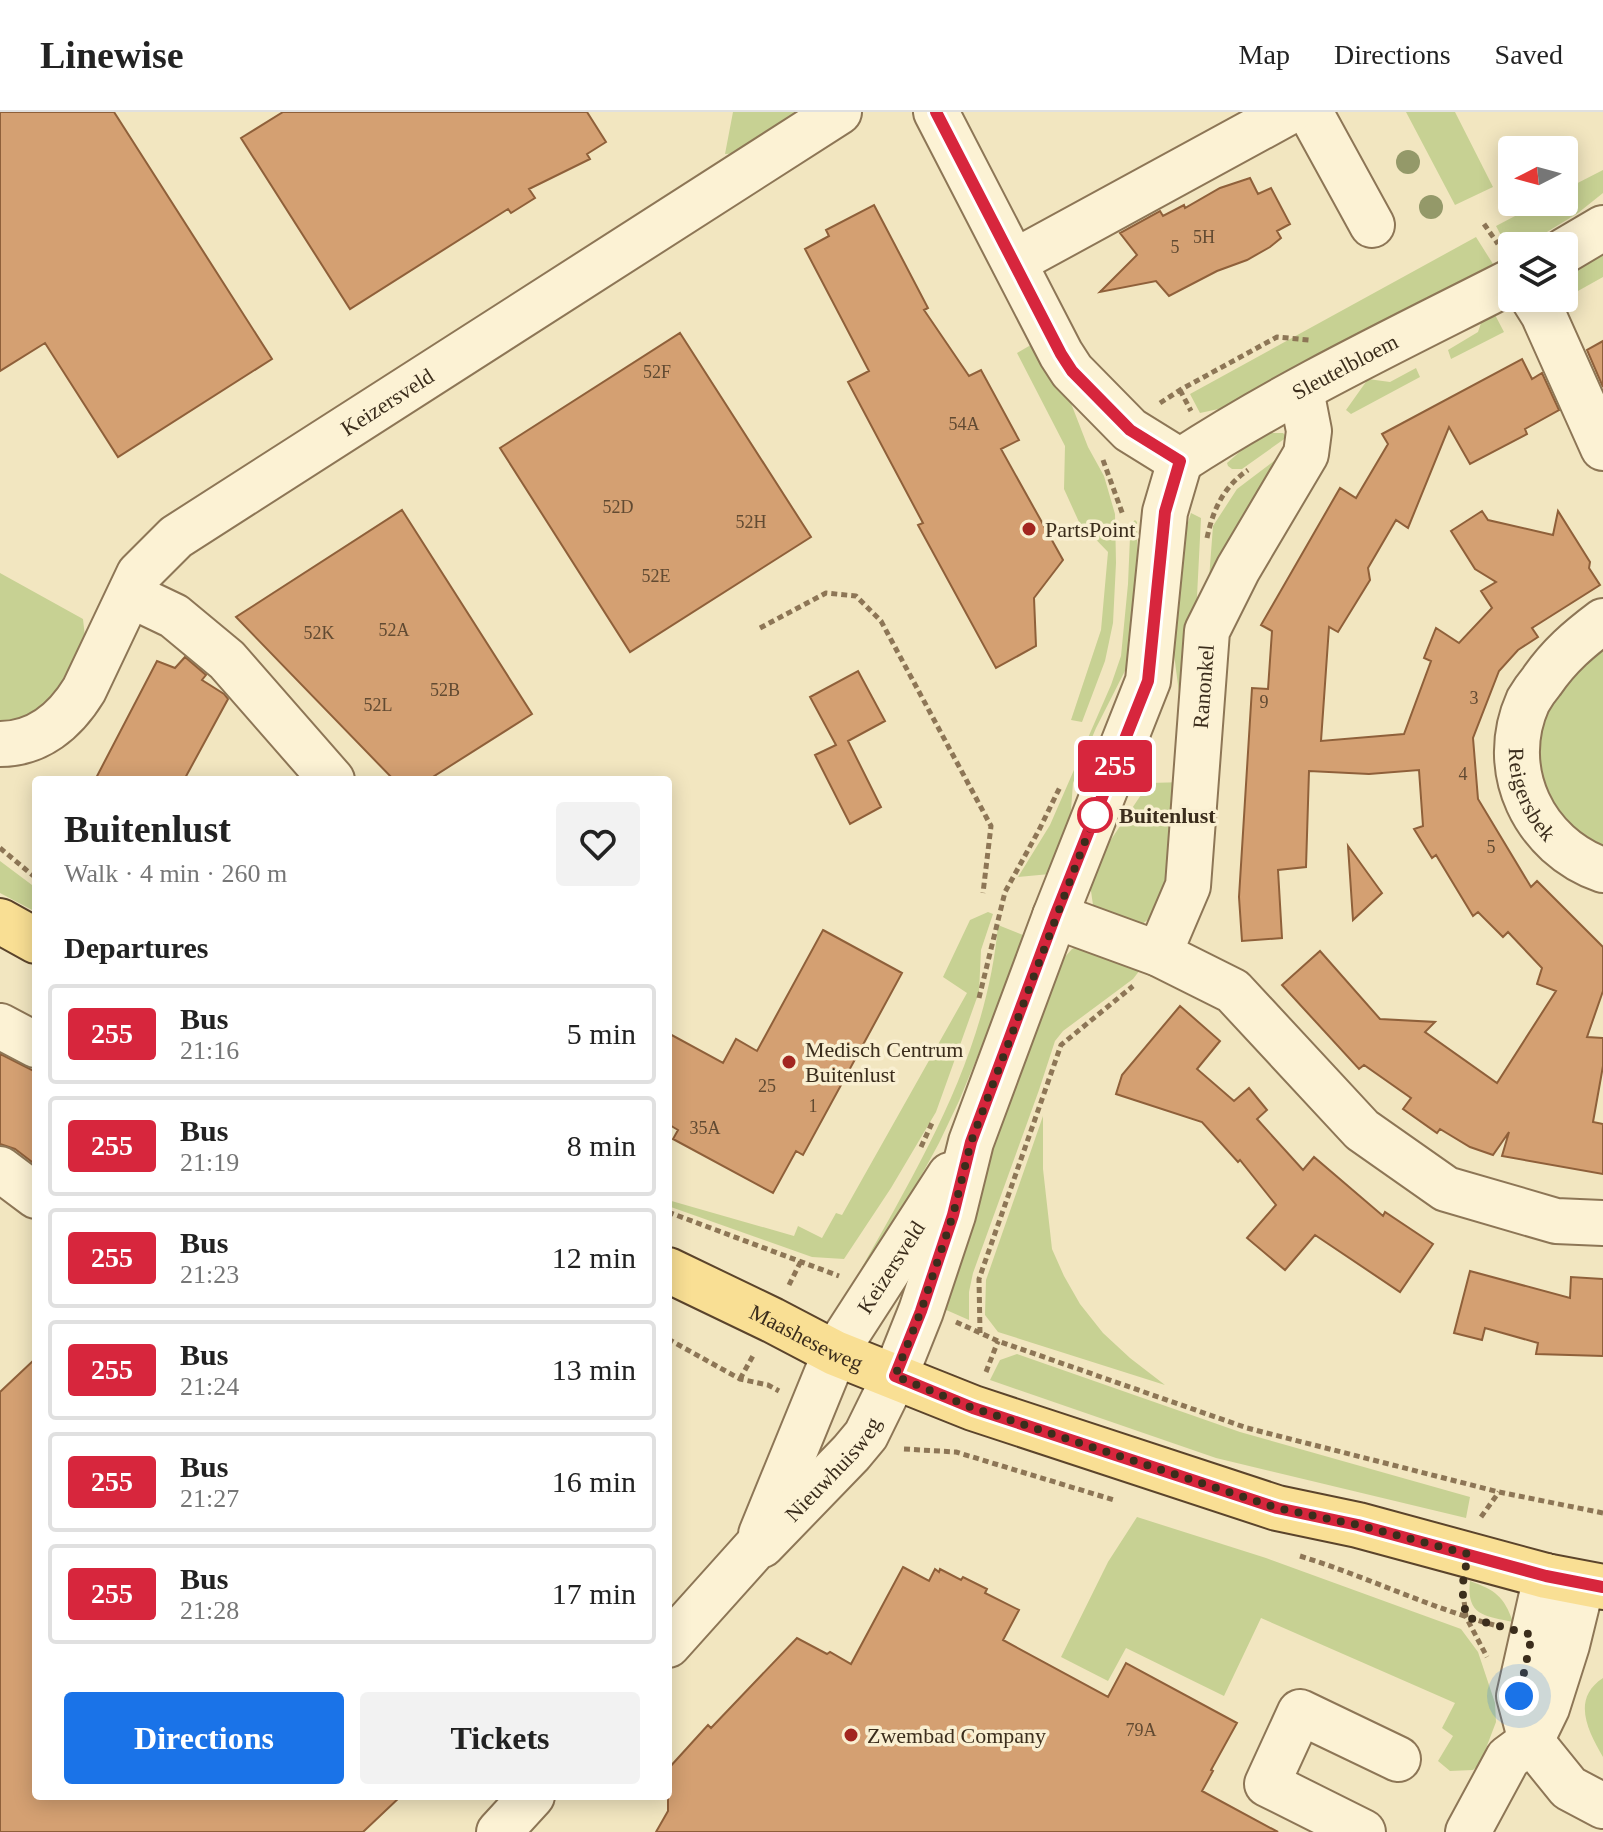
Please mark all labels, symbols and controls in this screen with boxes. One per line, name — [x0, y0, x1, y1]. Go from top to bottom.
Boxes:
text: Linewise — [40, 34, 184, 76]
text: Map — [1239, 39, 1290, 70]
text: Directions — [1334, 39, 1451, 70]
text: Saved — [1495, 39, 1563, 70]
north arrow — [1498, 136, 1578, 216]
map controls — [1498, 136, 1578, 312]
house number: 5H — [1193, 227, 1215, 247]
button: layers — [1498, 232, 1578, 312]
house number: 5 — [1171, 237, 1180, 257]
street label: Sleutelbloem — [1287, 328, 1402, 405]
house number: 52F — [643, 362, 671, 382]
street label: Keizersveld — [336, 363, 438, 441]
house number: 54A — [949, 414, 980, 434]
house number: 52D — [603, 497, 634, 517]
house number: 52H — [736, 512, 767, 532]
place label: PartsPoint — [1045, 517, 1135, 542]
marker: PartsPoint — [1020, 520, 1038, 538]
house number: 52E — [642, 566, 671, 586]
house number: 52A — [379, 620, 410, 640]
house number: 52K — [304, 623, 335, 643]
street label: Ranonkel — [1187, 643, 1218, 729]
house number: 52B — [430, 680, 460, 700]
house number: 3 — [1470, 688, 1479, 708]
house number: 9 — [1260, 692, 1269, 712]
house number: 52L — [364, 695, 393, 715]
line badge: 255 — [1069, 740, 1161, 792]
street label: Reigersbek — [1504, 747, 1561, 846]
text: 255 — [1094, 750, 1136, 781]
house number: 4 — [1459, 764, 1468, 784]
marker: Buitenlust — [1078, 798, 1112, 832]
button: heart — [556, 802, 640, 886]
place label: Buitenlust — [1119, 803, 1216, 828]
text: Buitenlust — [64, 808, 231, 850]
house number: 5 — [1487, 837, 1496, 857]
text: Walk · 4 min · 260 m — [64, 859, 287, 888]
text: Departures — [64, 931, 208, 964]
text: Bus — [180, 1002, 228, 1035]
text: 5 min — [567, 1017, 636, 1050]
text: 255 — [91, 1018, 133, 1049]
text: 21:16 — [180, 1036, 239, 1065]
place label: Medisch Centrum Buitenlust — [805, 1037, 963, 1087]
marker: Medisch Centrum Buitenlust — [780, 1053, 798, 1071]
house number: 25 — [758, 1076, 776, 1096]
house number: 1 — [809, 1096, 818, 1116]
text: Bus — [180, 1114, 228, 1147]
house number: 35A — [690, 1118, 721, 1138]
text: 8 min — [567, 1129, 636, 1162]
text: 255 — [91, 1130, 133, 1161]
text: 21:19 — [180, 1148, 239, 1177]
street label: Keizersveld — [852, 1216, 930, 1318]
text: Bus — [180, 1226, 228, 1259]
text: 12 min — [552, 1241, 636, 1274]
text: 255 — [91, 1242, 133, 1273]
text: 21:23 — [180, 1260, 239, 1289]
street label: Maasheseweg — [746, 1299, 867, 1375]
text: Bus — [180, 1338, 228, 1371]
text: 13 min — [552, 1353, 636, 1386]
text: 255 — [91, 1354, 133, 1385]
text: 21:24 — [180, 1372, 239, 1401]
street label: Nieuwhuisweg — [779, 1413, 885, 1526]
text: Bus — [180, 1450, 228, 1483]
text: 16 min — [552, 1465, 636, 1498]
text: 255 — [91, 1466, 133, 1497]
text: 21:27 — [180, 1484, 239, 1513]
text: Bus — [180, 1562, 228, 1595]
text: 17 min — [552, 1577, 636, 1610]
text: 255 — [91, 1578, 133, 1609]
text: 21:28 — [180, 1596, 239, 1625]
your location — [1499, 1676, 1539, 1716]
button: Directions — [64, 1692, 344, 1784]
button: Tickets — [360, 1692, 640, 1784]
house number: 79A — [1126, 1720, 1157, 1740]
place label: Zwembad Company — [867, 1723, 1046, 1748]
marker: Zwembad Company — [842, 1726, 860, 1744]

